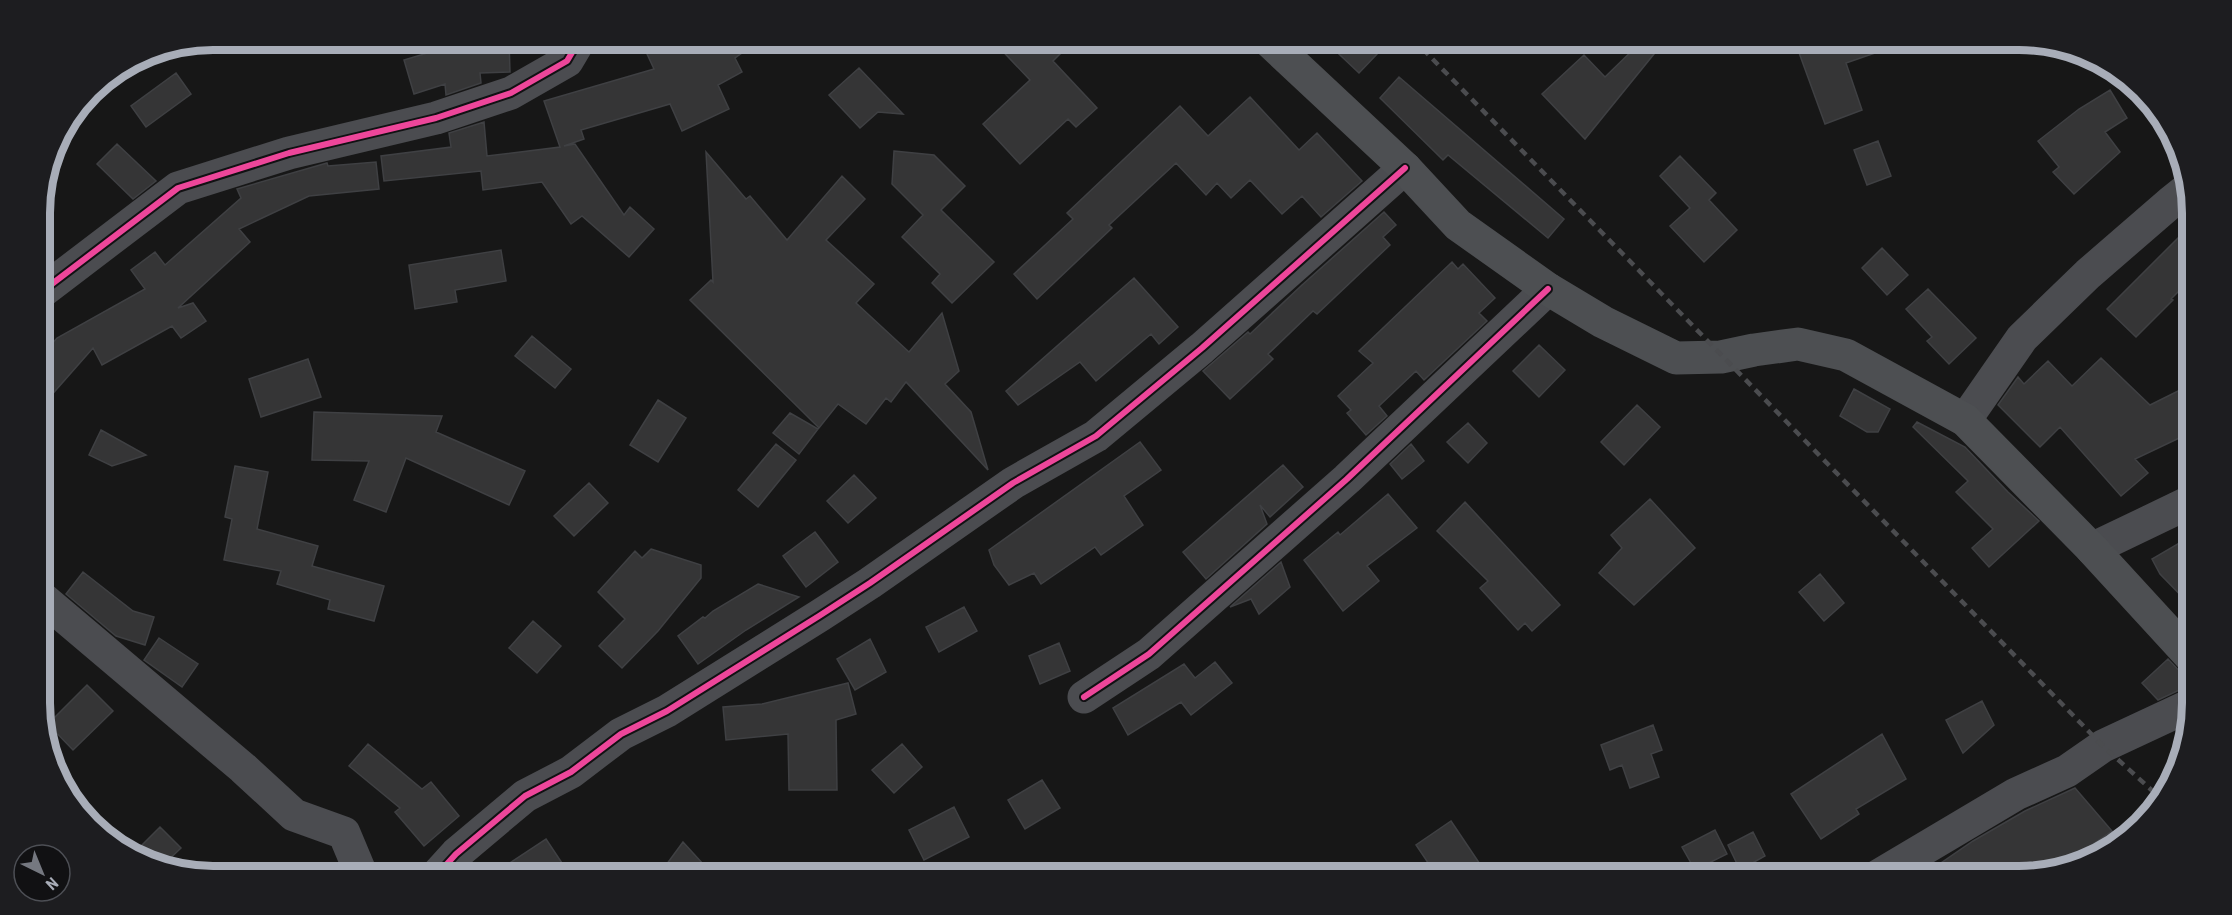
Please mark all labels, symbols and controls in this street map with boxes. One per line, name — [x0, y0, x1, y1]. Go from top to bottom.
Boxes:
north arrow — [12, 843, 72, 903]
text: N — [42, 873, 62, 894]

